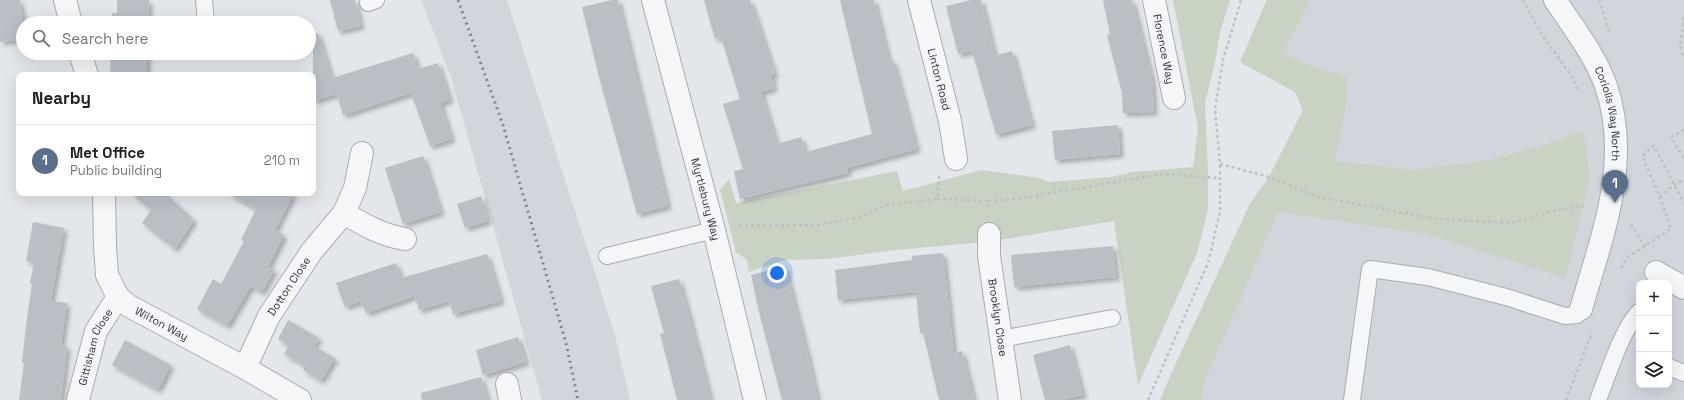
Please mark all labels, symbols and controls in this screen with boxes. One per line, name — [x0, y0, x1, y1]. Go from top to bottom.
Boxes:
street label: Florence Way — [1150, 13, 1178, 85]
search box — [16, 16, 316, 60]
icon: search — [30, 27, 52, 49]
text: Search here — [62, 29, 148, 48]
street label: Linton Road — [925, 47, 954, 112]
street label: Coriolis Way North — [1592, 64, 1623, 161]
text: Nearby — [32, 87, 91, 109]
text: Met Office — [70, 143, 145, 162]
text: 1 — [42, 152, 48, 169]
text: 210 m — [264, 152, 300, 169]
street label: Myrtlebury Way — [688, 156, 723, 242]
text: Public building — [70, 162, 162, 179]
pin: 1 — [1602, 170, 1628, 203]
street label: Dotton Close — [264, 254, 313, 318]
your location — [767, 263, 787, 283]
street label: Brooklyn Close — [985, 277, 1011, 357]
map controls — [1636, 280, 1672, 388]
button: + — [1636, 280, 1672, 316]
street label: Wilton Way — [133, 303, 191, 343]
street label: Gittisham Close — [75, 306, 116, 387]
button: − — [1636, 316, 1672, 352]
button: layers — [1636, 352, 1672, 388]

